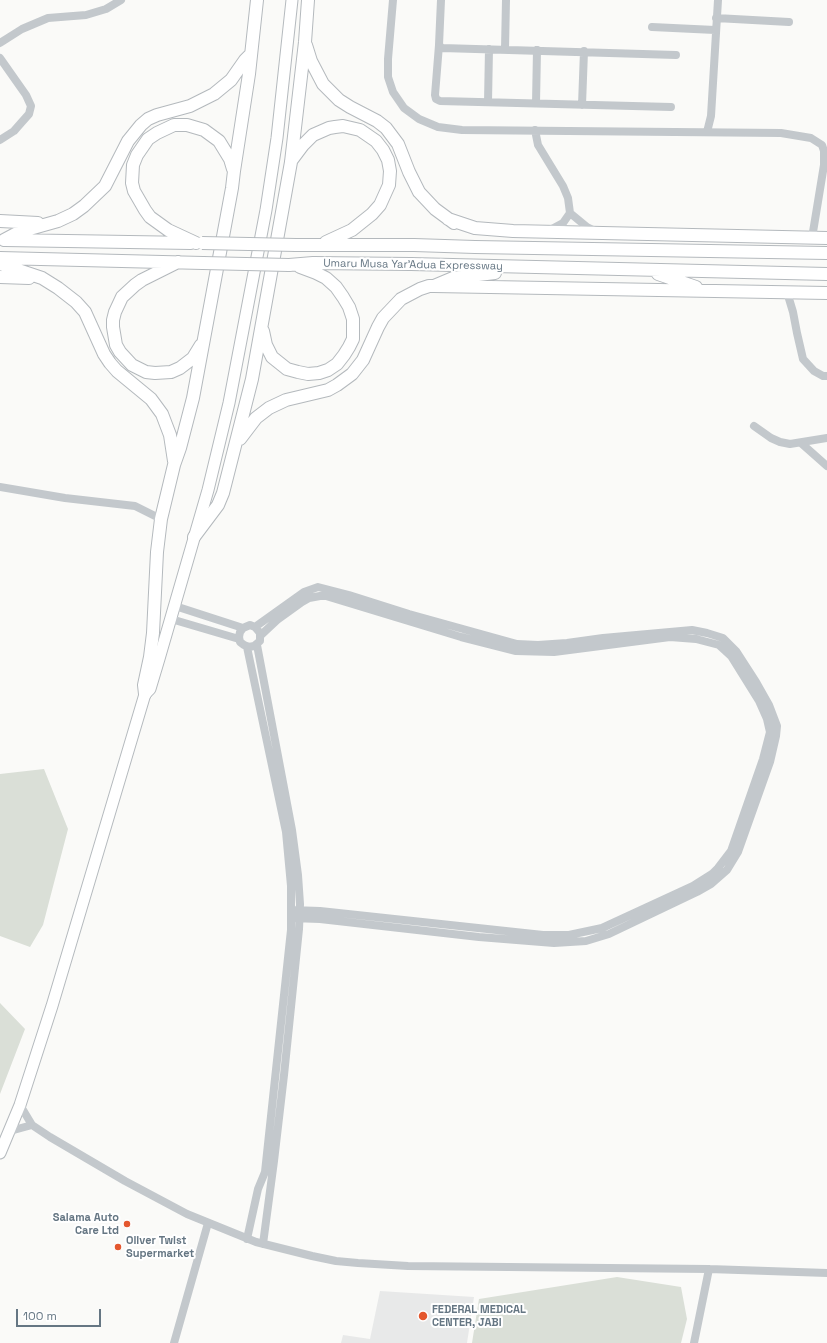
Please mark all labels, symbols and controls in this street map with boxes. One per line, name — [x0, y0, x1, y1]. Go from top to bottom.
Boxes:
street label: Umaru Musa Yar'Adua Expressway — [323, 257, 503, 273]
place label: Salama Auto Care Ltd — [53, 1211, 119, 1237]
marker: Salama Auto Care Ltd — [122, 1219, 132, 1229]
place label: Oliver Twist Supermarket — [126, 1234, 194, 1260]
marker: Oliver Twist Supermarket — [113, 1242, 123, 1252]
scale bar — [18, 1301, 103, 1327]
place label: FEDERAL MEDICAL CENTER, JABI — [432, 1303, 526, 1329]
text: 100 m — [23, 1308, 57, 1324]
marker: FEDERAL MEDICAL CENTER, JABI — [417, 1310, 429, 1322]

